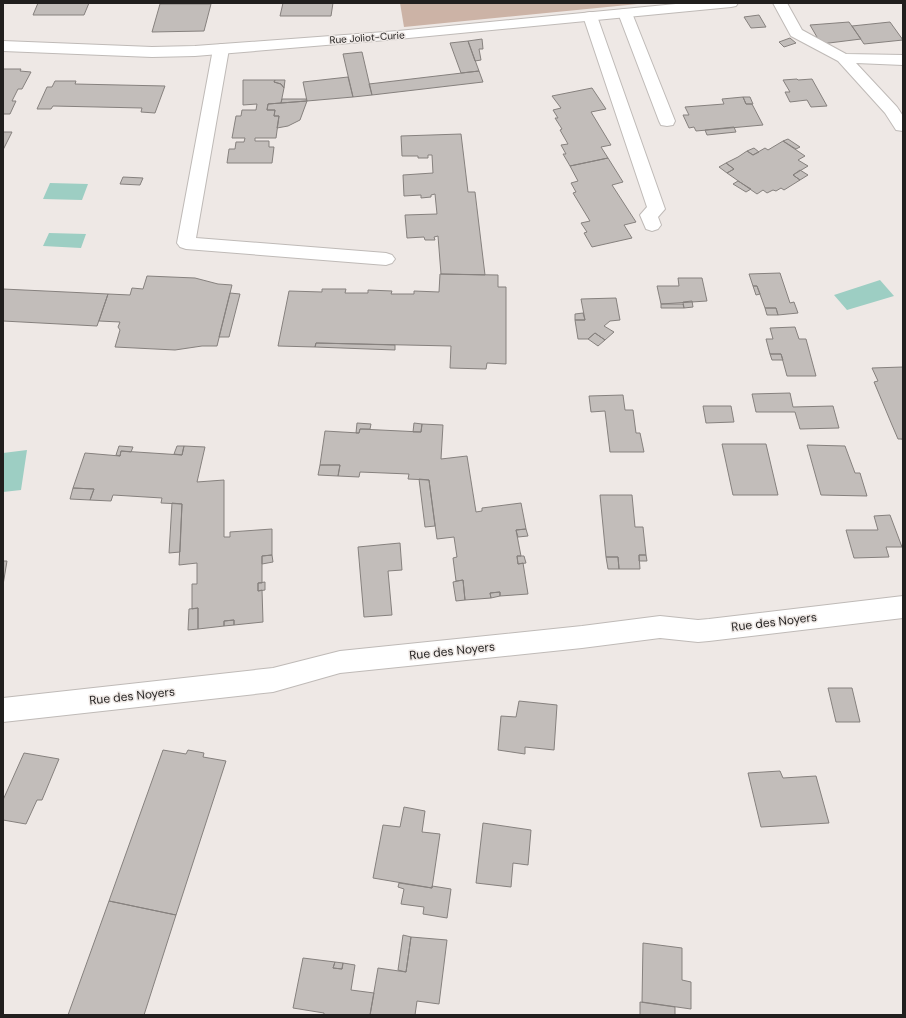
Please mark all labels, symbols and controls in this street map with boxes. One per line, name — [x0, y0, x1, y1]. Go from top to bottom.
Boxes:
street label: Rue Joliot-Curie — [329, 28, 405, 47]
street label: Rue des Noyers — [730, 609, 818, 635]
street label: Rue des Noyers — [408, 639, 496, 663]
street label: Rue des Noyers — [88, 684, 176, 708]

